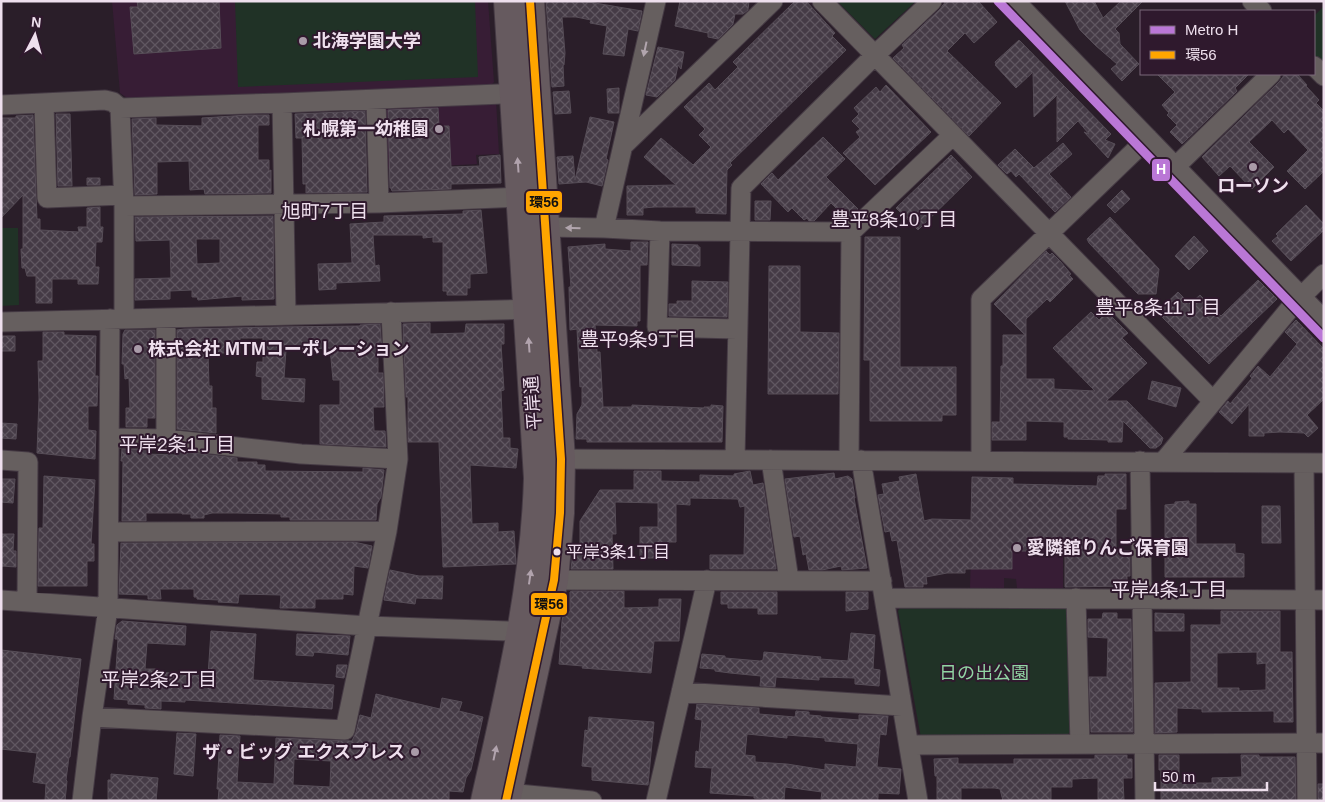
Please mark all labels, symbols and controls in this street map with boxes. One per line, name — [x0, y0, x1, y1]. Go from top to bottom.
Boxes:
north arrow — [10, 10, 60, 60]
legend — [1140, 10, 1315, 75]
text: N — [30, 14, 42, 31]
text: Metro H — [1185, 21, 1238, 38]
place label: 北海学園大学 — [313, 31, 421, 51]
marker: 北海学園大学 — [297, 35, 309, 47]
one-way arrow — [641, 41, 649, 56]
text: 環56 — [1185, 46, 1217, 63]
place label: 札幌第一幼稚園 — [303, 119, 429, 139]
marker: 札幌第一幼稚園 — [433, 123, 445, 135]
one-way arrow — [514, 157, 522, 173]
line badge: H — [1151, 158, 1171, 182]
text: H — [1156, 161, 1166, 177]
marker: ローソン — [1247, 161, 1259, 173]
place label: ローソン — [1217, 176, 1289, 196]
line badge: 環56 — [525, 190, 563, 214]
text: 環56 — [529, 194, 559, 210]
district label: 旭町7丁目 — [282, 201, 368, 222]
district label: 豊平8条10丁目 — [831, 209, 957, 230]
one-way arrow — [565, 223, 581, 231]
district label: 豊平8条11丁目 — [1095, 297, 1221, 318]
district label: 豊平9条9丁目 — [580, 329, 696, 350]
one-way arrow — [525, 337, 533, 353]
place label: 株式会社 MTMコーポレーション — [148, 339, 410, 359]
marker: 株式会社 MTMコーポレーション — [132, 343, 144, 355]
street label: 平岸通 — [521, 375, 545, 431]
district label: 平岸2条1丁目 — [119, 434, 235, 455]
place label: 愛隣舘りんご保育園 — [1027, 538, 1189, 558]
marker: 愛隣舘りんご保育園 — [1011, 542, 1023, 554]
place label: 平岸3条1丁目 — [566, 543, 670, 562]
marker: 平岸3条1丁目 — [552, 547, 562, 557]
one-way arrow — [527, 568, 535, 584]
district label: 平岸4条1丁目 — [1111, 579, 1227, 600]
line badge: 環56 — [530, 592, 568, 616]
text: 環56 — [534, 596, 564, 612]
park label: 日の出公園 — [939, 663, 1029, 683]
district label: 平岸2条2丁目 — [101, 669, 217, 690]
place label: ザ・ビッグ エクスプレス — [203, 742, 405, 762]
marker: ザ・ビッグ エクスプレス — [409, 746, 421, 758]
one-way arrow — [491, 746, 499, 761]
scale bar — [1155, 760, 1268, 792]
text: 50 m — [1162, 768, 1195, 785]

